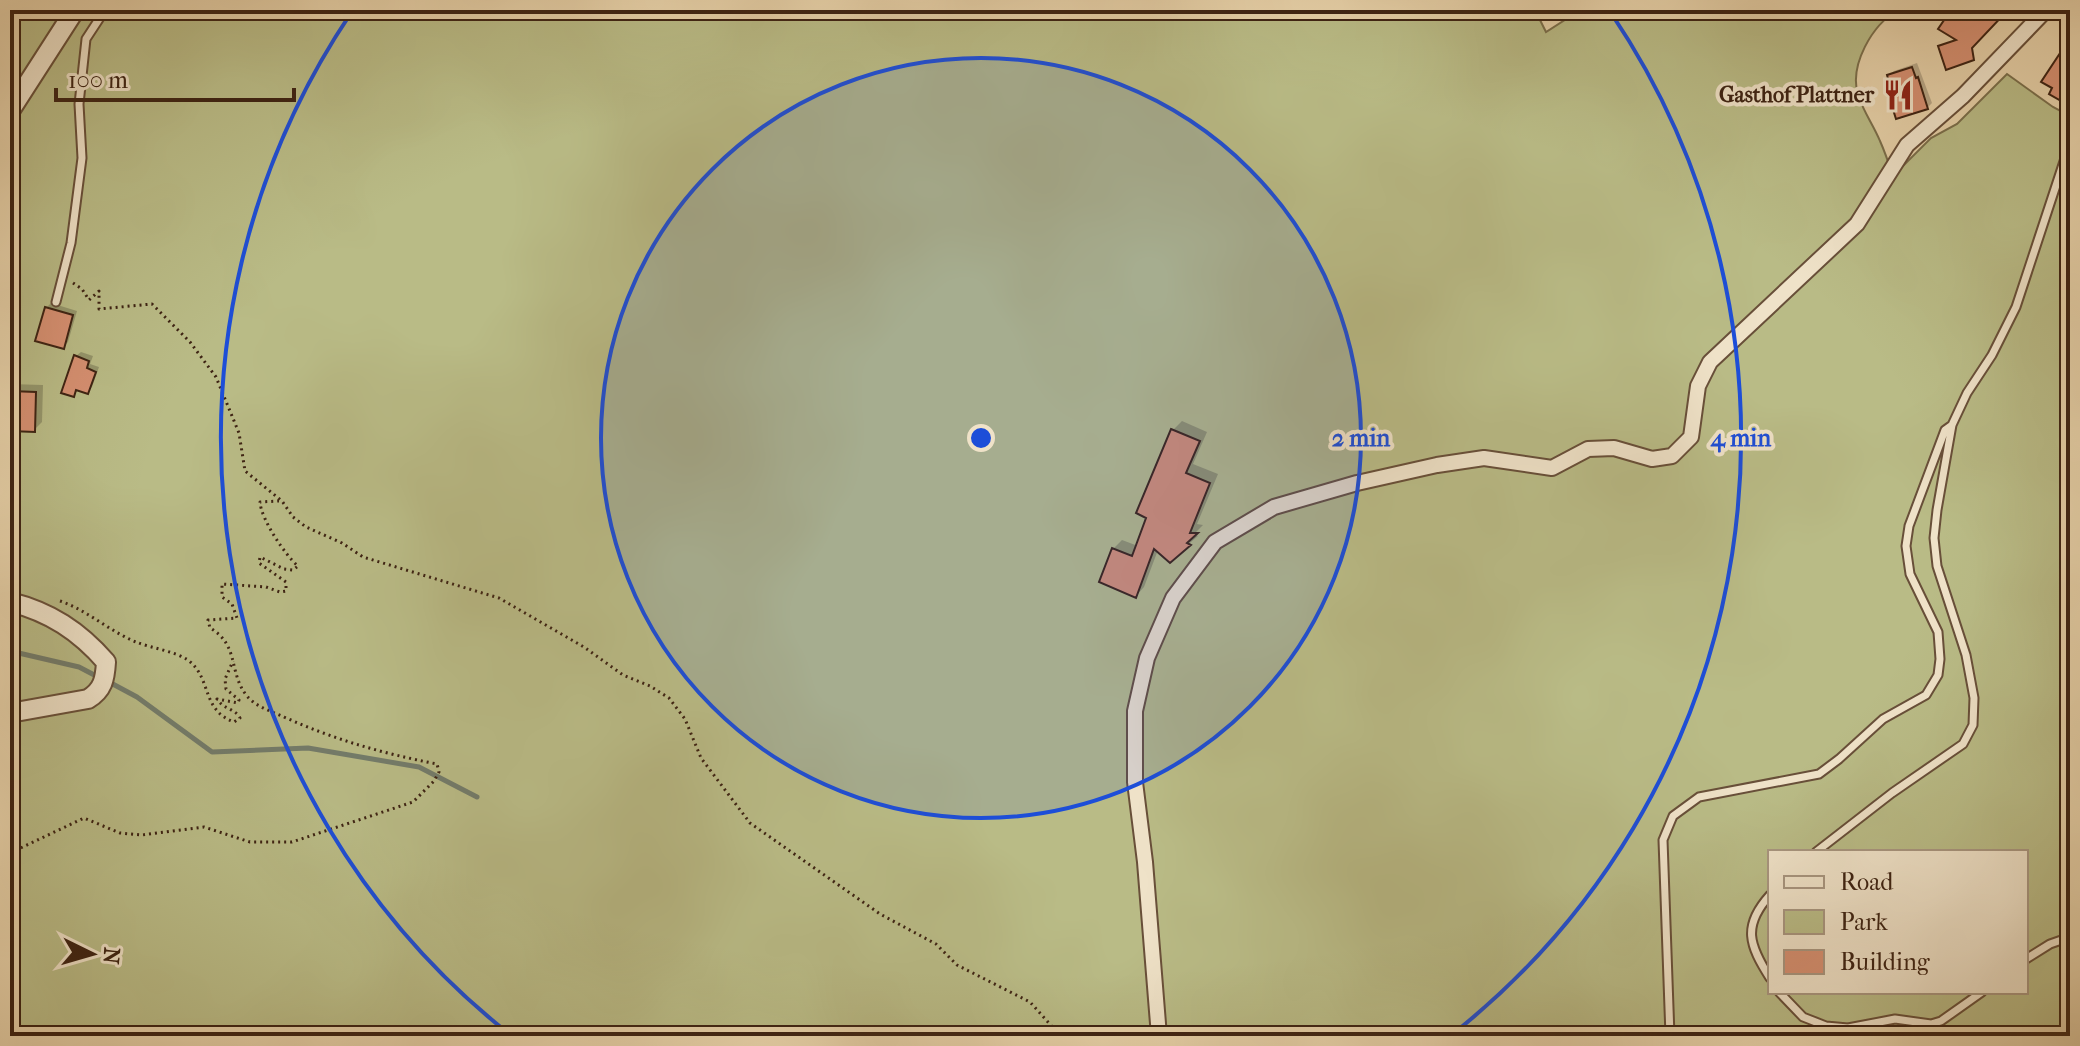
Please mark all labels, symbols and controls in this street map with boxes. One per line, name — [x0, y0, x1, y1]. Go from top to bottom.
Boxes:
scale bar — [56, 52, 294, 102]
text: 100 m — [68, 66, 128, 94]
restaurant icon: Gasthof Plattner — [1881, 78, 1915, 112]
place label: Gasthof Plattner — [1719, 82, 1875, 108]
centre of rings — [967, 424, 995, 452]
text: 2 min — [1332, 424, 1391, 452]
text: 4 min — [1710, 424, 1772, 453]
legend — [1768, 850, 2028, 994]
text: Road — [1840, 868, 1894, 896]
text: Park — [1840, 908, 1888, 936]
north arrow — [52, 914, 132, 994]
text: N — [97, 946, 125, 965]
text: Building — [1840, 948, 1931, 976]

